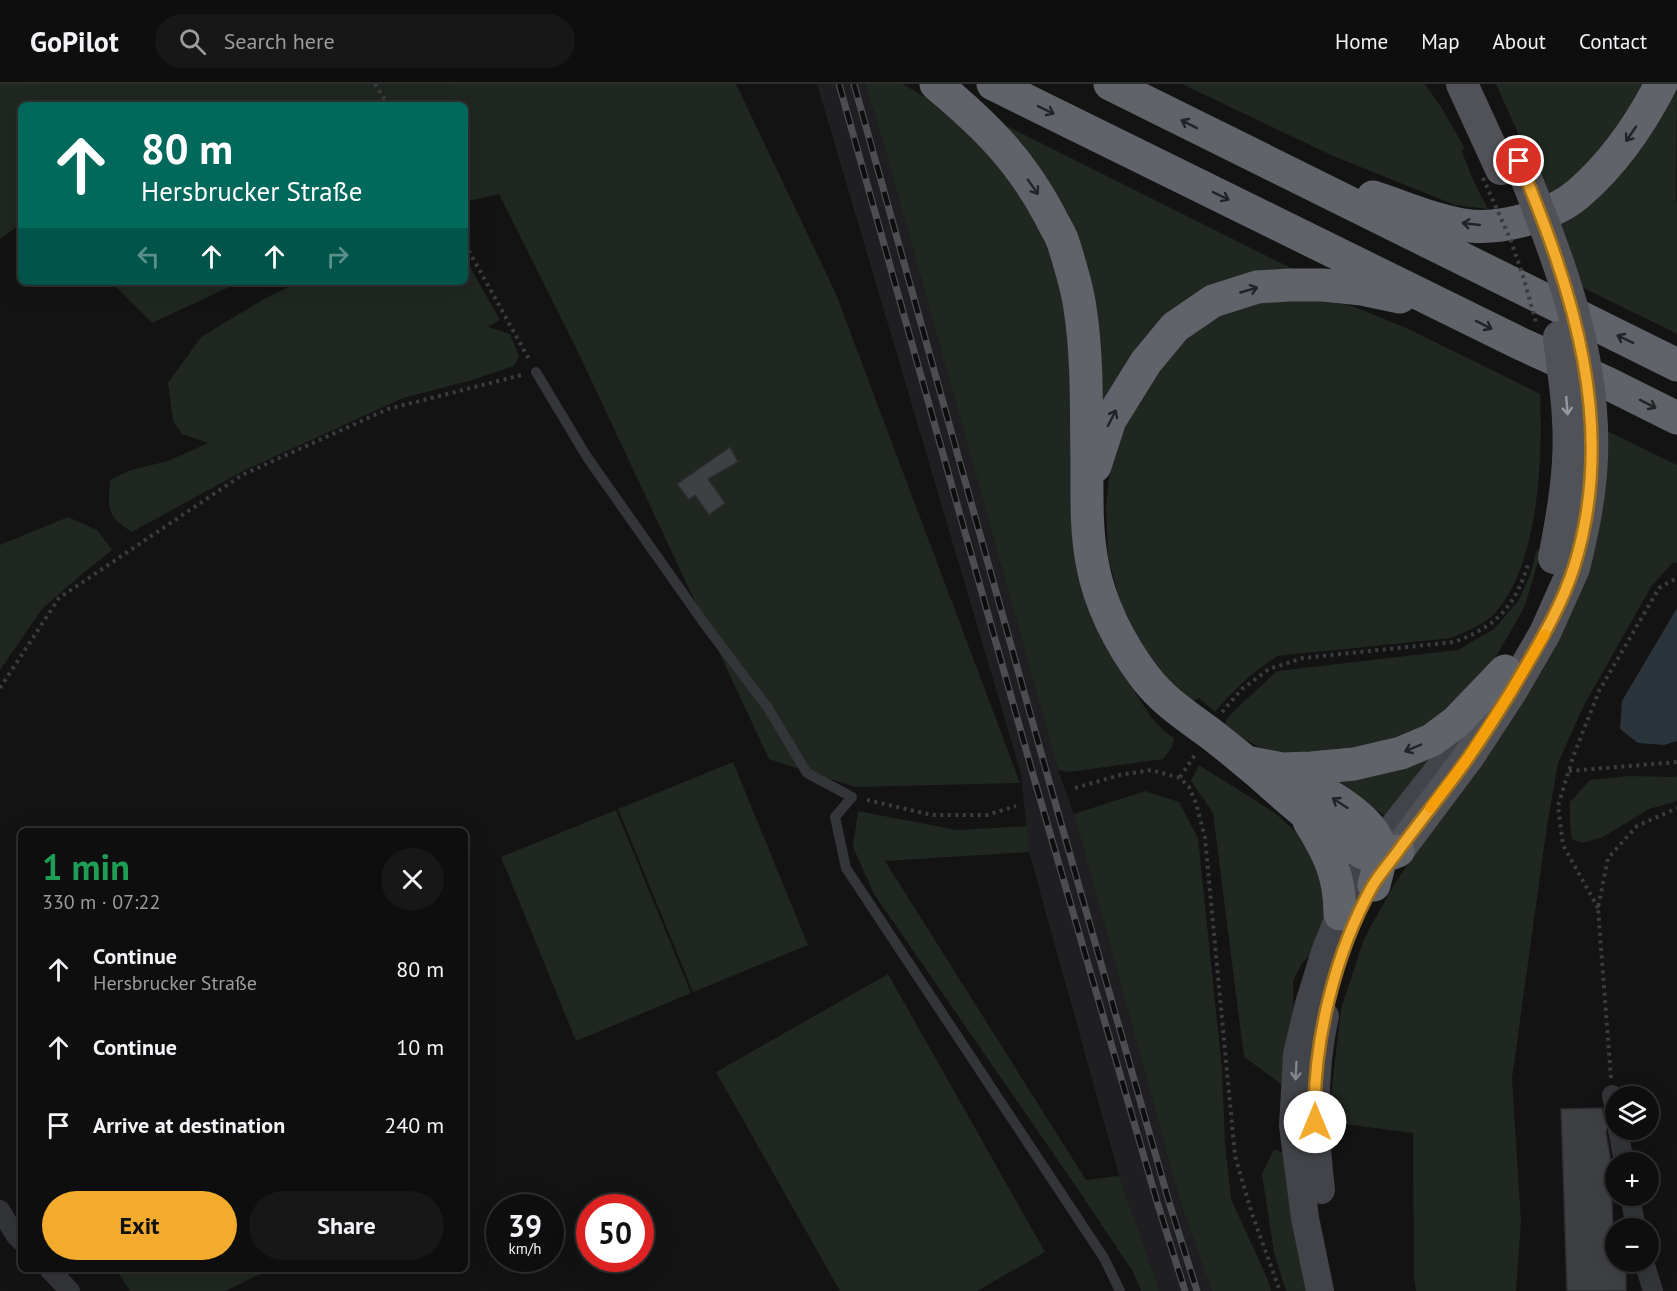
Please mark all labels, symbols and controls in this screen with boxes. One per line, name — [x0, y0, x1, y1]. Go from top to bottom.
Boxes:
search box — [155, 14, 575, 68]
text: GoPilot — [30, 23, 119, 60]
icon: search — [176, 25, 209, 58]
text: Search here — [224, 27, 335, 55]
text: Home — [1335, 28, 1388, 55]
text: Map — [1421, 28, 1460, 55]
text: About — [1493, 28, 1546, 55]
text: Contact — [1579, 28, 1647, 55]
one-way arrow — [1037, 104, 1054, 116]
one-way arrow — [1181, 118, 1198, 130]
text: 80 m — [141, 121, 233, 176]
one-way arrow — [1624, 125, 1636, 142]
icon: ahead — [42, 126, 120, 204]
pin — [1493, 135, 1544, 186]
icon: arrive — [1502, 144, 1535, 177]
text: Hersbrucker Straße — [141, 174, 362, 208]
one-way arrow — [1027, 178, 1039, 194]
one-way arrow — [1211, 191, 1229, 202]
one-way arrow — [1461, 219, 1481, 230]
icon: left — [132, 240, 165, 273]
icon: ahead — [195, 240, 228, 273]
icon: ahead — [258, 240, 291, 273]
icon: right — [321, 240, 354, 273]
one-way arrow — [1239, 284, 1258, 295]
one-way arrow — [1475, 320, 1493, 332]
one-way arrow — [1616, 333, 1634, 345]
one-way arrow — [1562, 396, 1573, 416]
one-way arrow — [1639, 398, 1657, 410]
one-way arrow — [1107, 410, 1119, 428]
one-way arrow — [1404, 743, 1422, 754]
one-way arrow — [1332, 797, 1349, 810]
text: 1 min — [42, 843, 130, 890]
button: close — [381, 848, 444, 911]
text: 330 m · 07:22 — [42, 889, 160, 915]
text: Continue — [93, 942, 177, 970]
icon: ahead — [42, 953, 75, 986]
text: 80 m — [396, 955, 444, 983]
text: Hersbrucker Straße — [93, 970, 257, 996]
icon: ahead — [42, 1031, 75, 1064]
text: Continue — [93, 1033, 177, 1061]
text: 10 m — [396, 1033, 444, 1061]
one-way arrow — [1291, 1060, 1302, 1080]
map controls — [1605, 1086, 1659, 1272]
button: layers — [1605, 1086, 1659, 1140]
position arrow — [1283, 1090, 1347, 1154]
icon: arrive — [42, 1109, 75, 1142]
text: Arrive at destination — [93, 1111, 285, 1139]
text: 240 m — [384, 1111, 444, 1139]
button: + — [1605, 1152, 1659, 1206]
button: Exit — [42, 1191, 237, 1260]
button: Share — [249, 1191, 444, 1260]
speed limit sign: 50 — [576, 1194, 654, 1272]
text: 39 — [508, 1206, 542, 1245]
button: − — [1605, 1218, 1659, 1272]
text: km/h — [509, 1239, 541, 1258]

